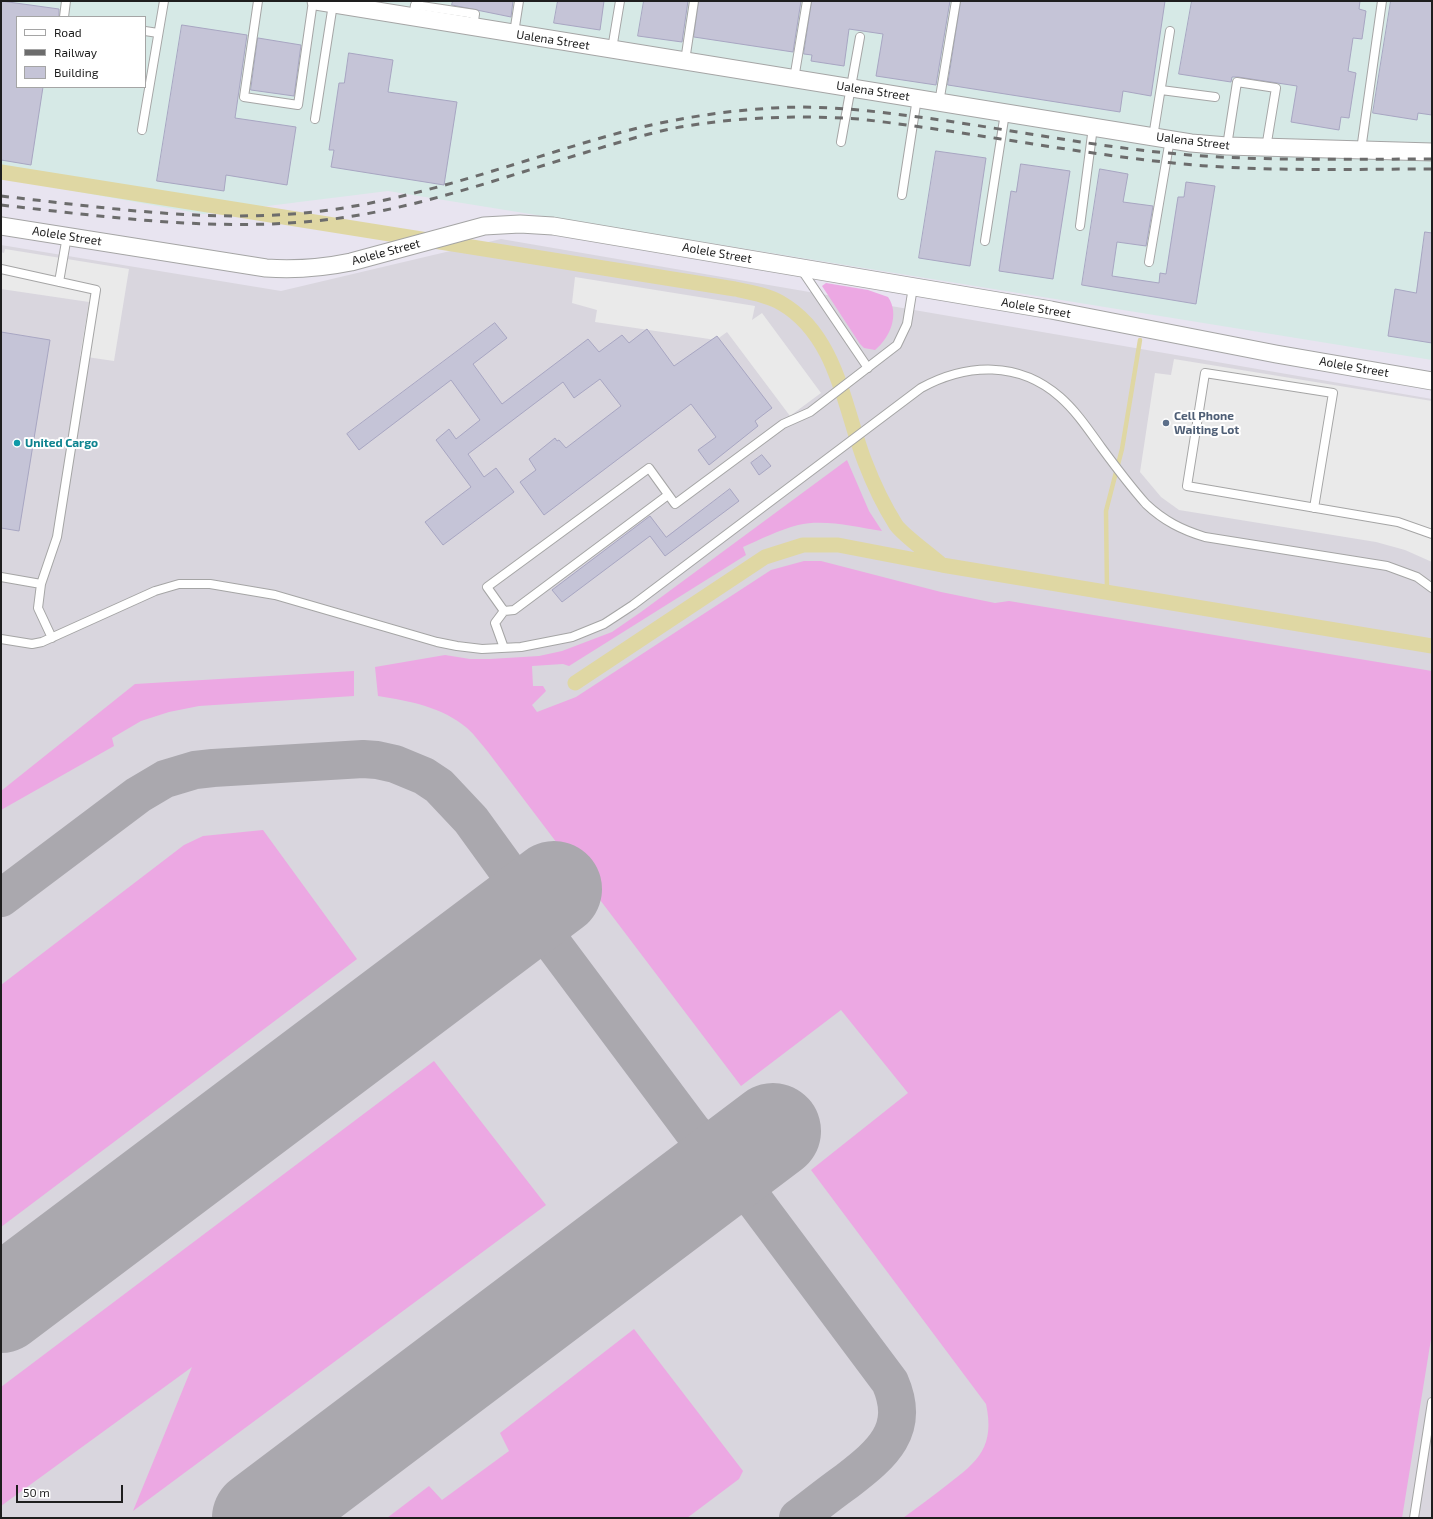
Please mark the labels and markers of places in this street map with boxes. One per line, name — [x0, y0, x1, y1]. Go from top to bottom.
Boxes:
place label: Cell Phone Waiting Lot — [1174, 409, 1239, 437]
marker: Cell Phone Waiting Lot — [1161, 418, 1171, 428]
place label: United Cargo — [25, 436, 98, 450]
marker: United Cargo — [12, 438, 22, 448]

